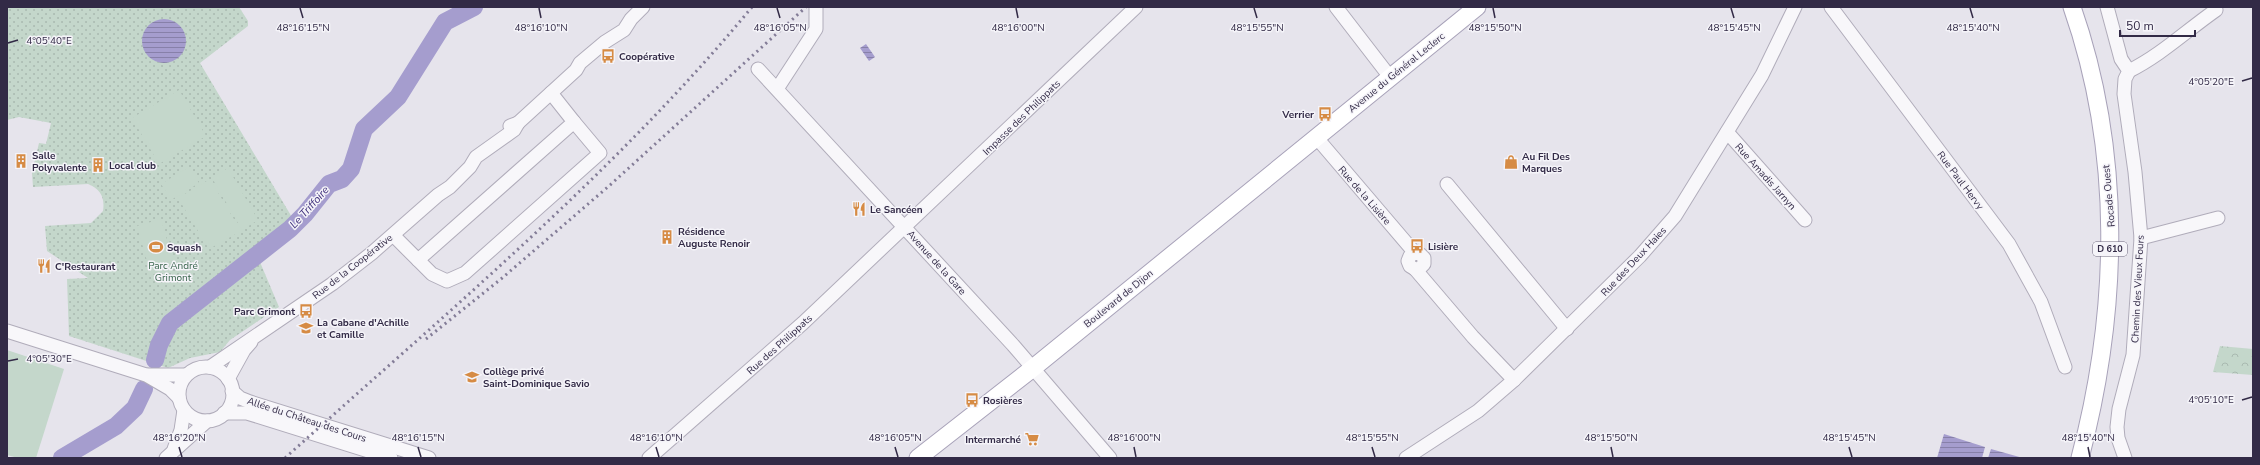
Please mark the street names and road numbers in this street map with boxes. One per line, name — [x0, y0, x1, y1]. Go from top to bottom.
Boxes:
street label: Avenue du Général Leclerc — [1345, 29, 1448, 116]
street label: Impasse des Philippats — [980, 77, 1064, 159]
street label: Rue Amadis Jarnyn — [1731, 140, 1799, 213]
street label: Rue Paul Hervy — [1934, 148, 1987, 213]
street label: Rue de la Lisière — [1335, 163, 1394, 228]
street label: Rocade Ouest — [2099, 164, 2119, 228]
street label: Rue des Deux Haies — [1598, 224, 1670, 299]
street label: Avenue de la Gare — [903, 227, 969, 298]
street label: Rue de la Coopérative — [310, 231, 396, 303]
street label: Chemin des Vieux Fours — [2128, 234, 2148, 343]
road number: D 610 — [2093, 242, 2127, 256]
street label: Boulevard de Dijon — [1081, 266, 1156, 331]
street label: Rue des Philippats — [744, 311, 816, 378]
street label: Allée du Château des Cours — [245, 394, 368, 446]

